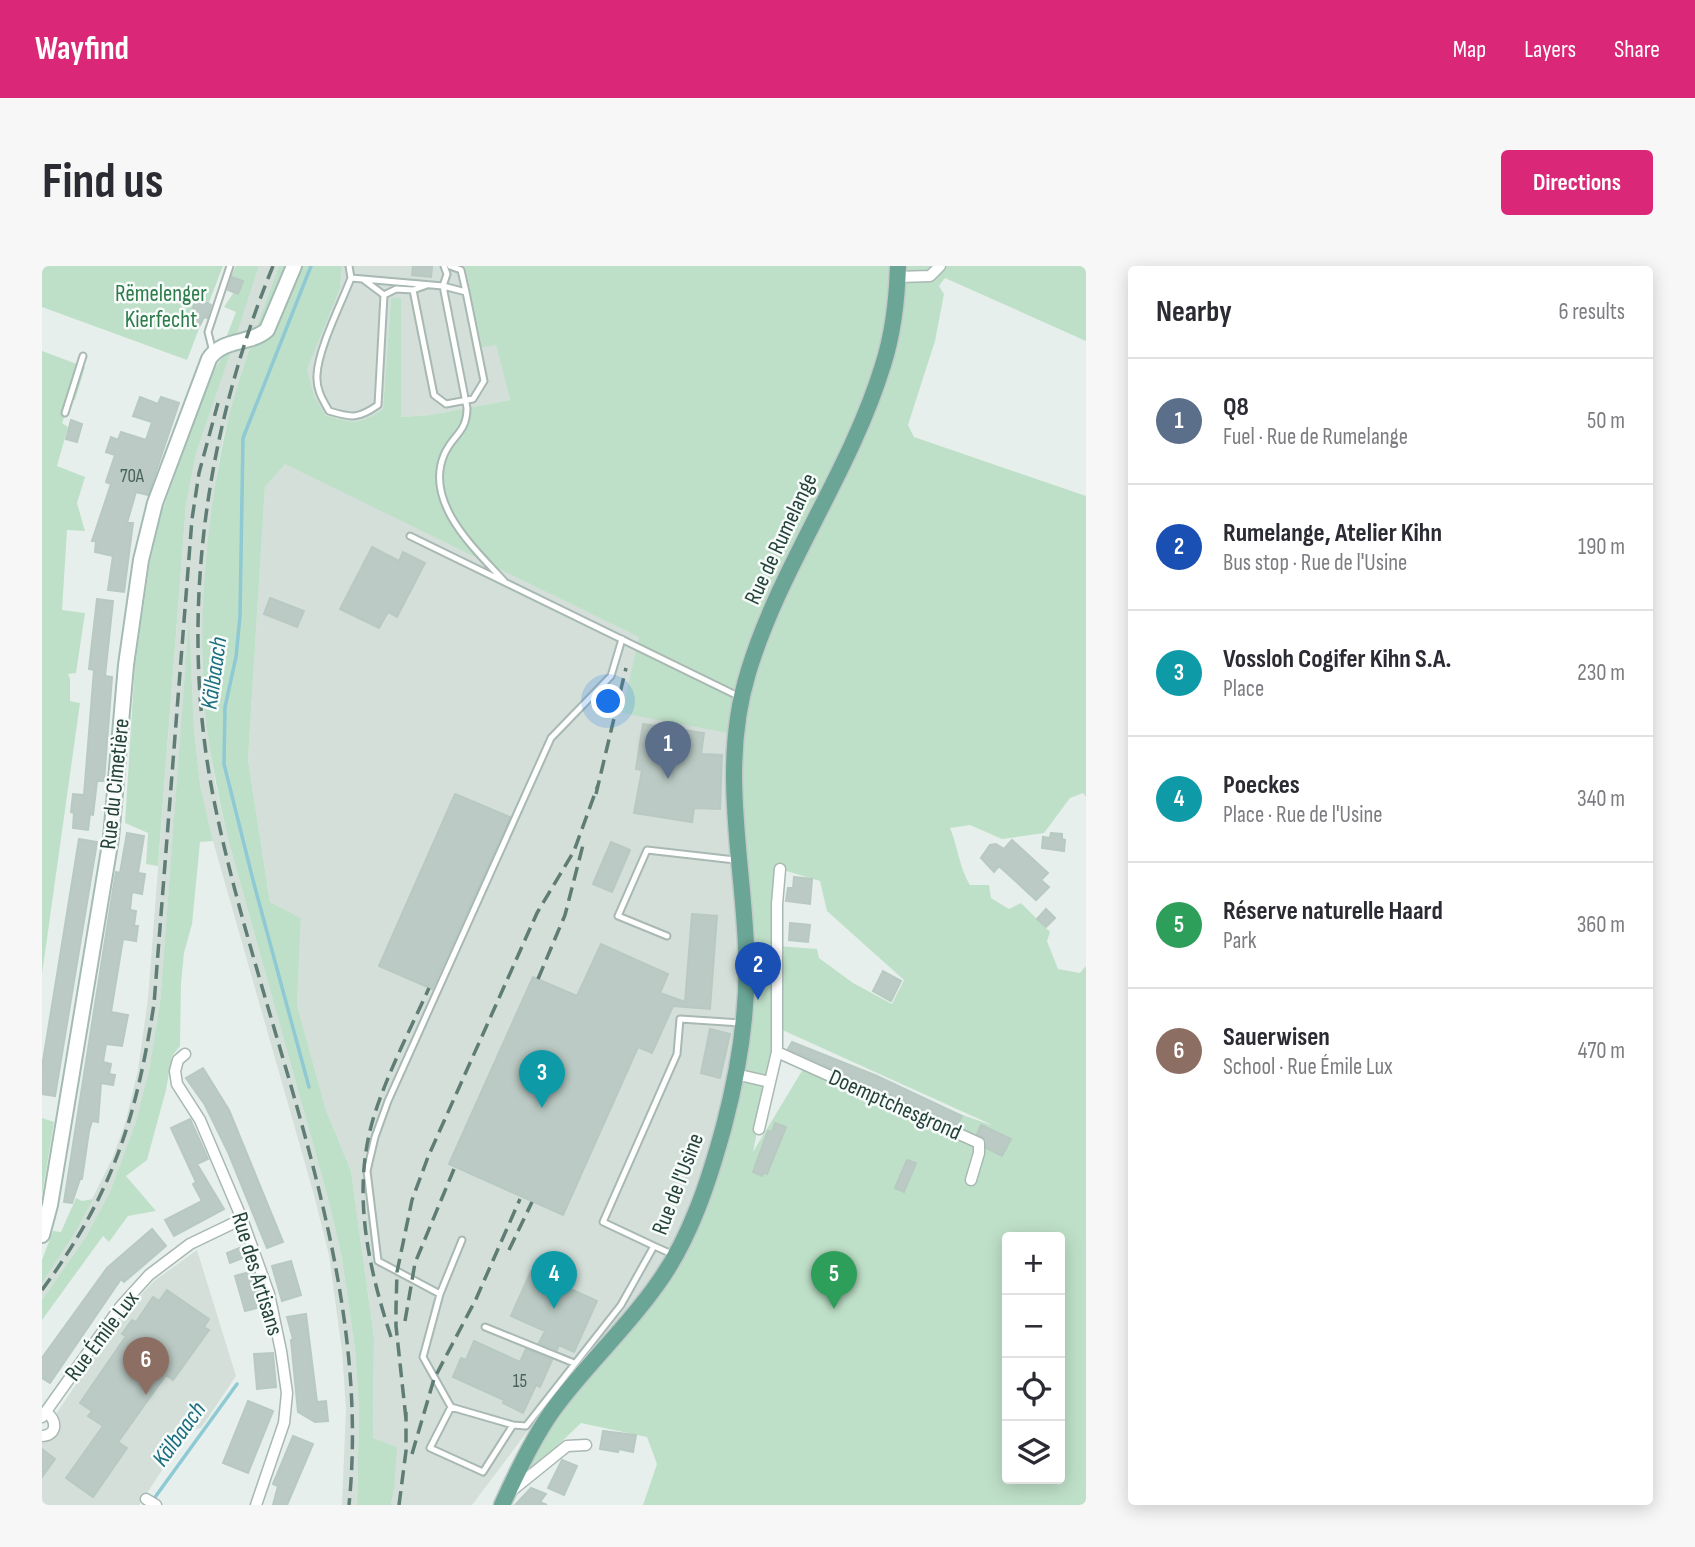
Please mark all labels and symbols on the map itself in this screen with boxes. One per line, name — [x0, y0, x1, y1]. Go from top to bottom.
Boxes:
park label: Rëmelenger Kierfecht — [115, 280, 207, 334]
house number: 70A — [120, 465, 145, 488]
street label: Rue de Rumelange — [738, 469, 824, 609]
water label: Kälbaach — [195, 635, 233, 711]
your location — [591, 684, 625, 718]
street label: Rue du Cimetière — [94, 717, 136, 851]
pin: 1 — [645, 721, 691, 779]
pin: 2 — [735, 942, 781, 1000]
pin: 3 — [519, 1050, 565, 1108]
street label: Doemptchesgrond — [824, 1063, 966, 1147]
street label: Rue de l'Usine — [646, 1129, 710, 1239]
street label: Rue des Artisans — [225, 1209, 289, 1339]
pin: 4 — [531, 1251, 577, 1309]
pin: 5 — [811, 1251, 857, 1309]
street label: Rue Émile Lux — [59, 1285, 145, 1387]
pin: 6 — [123, 1337, 169, 1395]
house number: 15 — [513, 1370, 527, 1393]
water label: Kälbaach — [146, 1396, 212, 1472]

